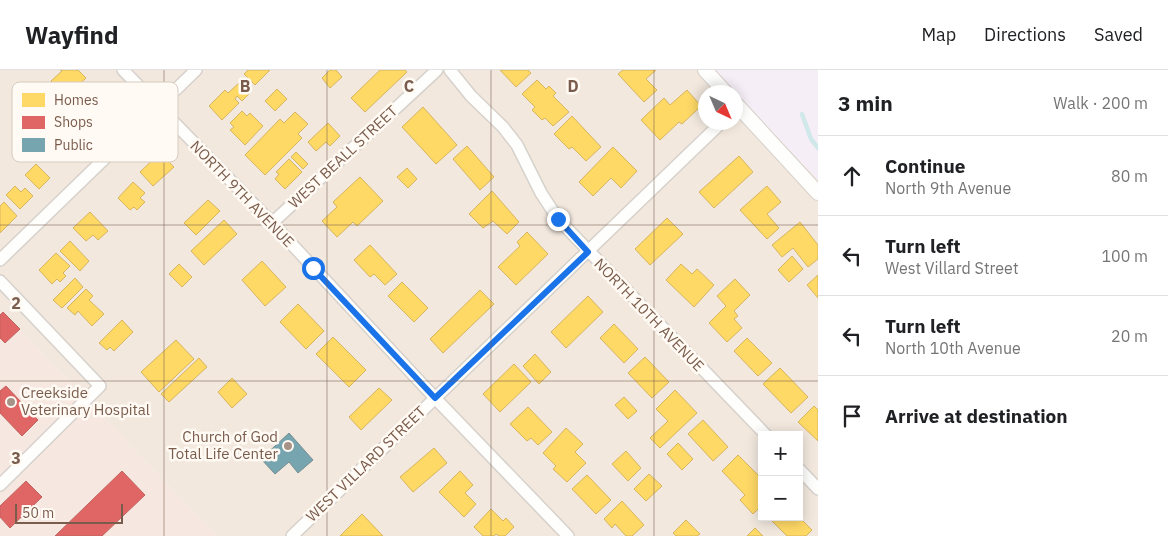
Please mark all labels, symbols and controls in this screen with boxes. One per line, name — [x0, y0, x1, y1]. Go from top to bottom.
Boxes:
text: Wayfind — [25, 19, 118, 51]
text: Map — [921, 23, 956, 46]
text: Directions — [984, 23, 1066, 46]
text: Saved — [1094, 23, 1143, 46]
text: B — [240, 76, 251, 96]
text: C — [404, 76, 414, 96]
text: D — [567, 76, 579, 96]
legend — [12, 82, 178, 162]
north arrow — [698, 85, 743, 130]
text: 3 min — [838, 89, 893, 117]
text: Homes — [54, 91, 99, 109]
text: Walk · 200 m — [1053, 93, 1148, 113]
street label: WEST BEALL STREET — [284, 101, 401, 212]
text: Shops — [54, 113, 93, 131]
text: Public — [54, 136, 93, 154]
street label: NORTH 9TH AVENUE — [186, 136, 298, 251]
text: Continue — [885, 154, 965, 178]
icon: ahead — [838, 162, 866, 190]
text: 80 m — [1111, 166, 1148, 186]
text: North 9th Avenue — [885, 178, 1011, 198]
route end — [547, 208, 570, 231]
text: Turn left — [885, 234, 961, 258]
icon: left — [838, 242, 866, 270]
text: 100 m — [1101, 246, 1148, 266]
street label: NORTH 10TH AVENUE — [590, 254, 708, 375]
route start — [302, 257, 325, 280]
text: West Villard Street — [885, 258, 1019, 278]
text: 2 — [11, 293, 21, 313]
text: Turn left — [885, 314, 961, 338]
icon: left — [838, 322, 866, 350]
text: 20 m — [1111, 326, 1148, 346]
text: North 10th Avenue — [885, 338, 1021, 358]
place label: Creekside Veterinary Hospital — [21, 383, 150, 419]
marker: Creekside Veterinary Hospital — [5, 396, 17, 408]
street label: WEST VILLARD STREET — [302, 401, 430, 526]
icon: arrive — [838, 402, 866, 430]
text: Arrive at destination — [885, 404, 1068, 428]
place label: Church of God Total Life Center — [168, 427, 278, 463]
map controls — [758, 431, 803, 521]
button: + — [758, 431, 803, 476]
marker: Church of God Total Life Center — [282, 440, 294, 452]
text: 3 — [11, 448, 21, 468]
button: − — [758, 476, 803, 521]
scale bar — [15, 501, 122, 524]
text: 50 m — [22, 504, 54, 522]

